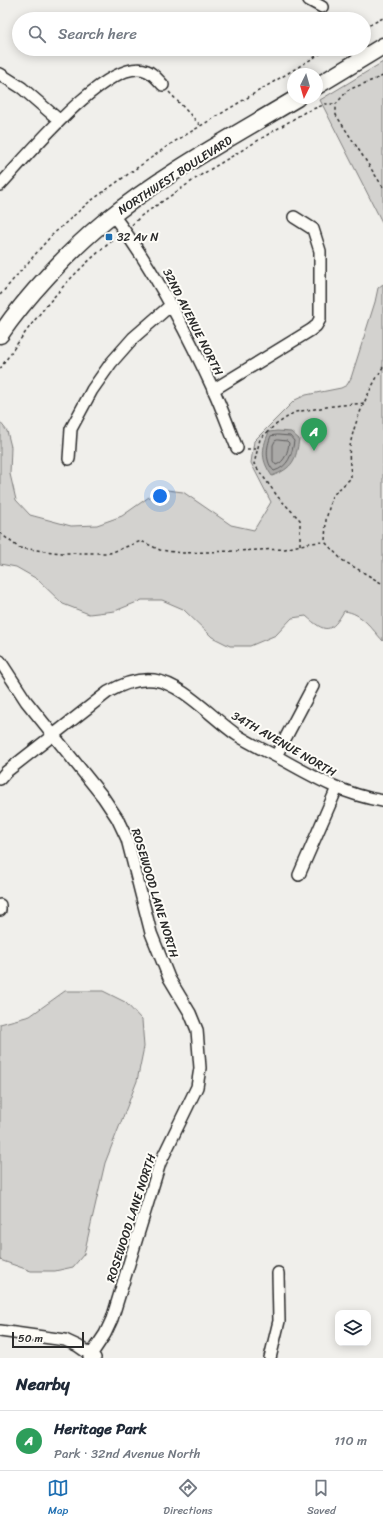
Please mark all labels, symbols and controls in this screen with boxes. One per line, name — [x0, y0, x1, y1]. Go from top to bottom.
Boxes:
search box — [12, 12, 371, 56]
text: Search here — [58, 21, 137, 47]
icon: search — [26, 23, 48, 45]
north arrow — [287, 68, 323, 104]
street label: NORTHWEST BOULEVARD — [113, 129, 237, 221]
place label: 32 Av N — [117, 226, 159, 248]
marker: 32 Av N — [104, 232, 114, 242]
street label: 32ND AVENUE NORTH — [156, 264, 230, 380]
pin: A — [301, 418, 327, 451]
your location — [150, 486, 170, 506]
street label: 34TH AVENUE NORTH — [227, 705, 341, 783]
street label: ROSEWOOD LANE NORTH — [125, 826, 185, 961]
street label: ROSEWOOD LANE NORTH — [100, 1150, 162, 1285]
map controls — [335, 1310, 371, 1346]
button: layers — [335, 1310, 371, 1346]
text: 50 m — [18, 1329, 43, 1348]
scale bar — [12, 1330, 84, 1349]
text: Nearby — [16, 1369, 70, 1399]
text: Heritage Park — [54, 1416, 147, 1442]
text: A — [25, 1429, 33, 1452]
text: 110 m — [334, 1429, 367, 1452]
text: Park · 32nd Avenue North — [54, 1442, 201, 1465]
tab: Map — [47, 1477, 69, 1520]
tab: Directions — [163, 1477, 213, 1520]
tab: Saved — [307, 1477, 336, 1520]

